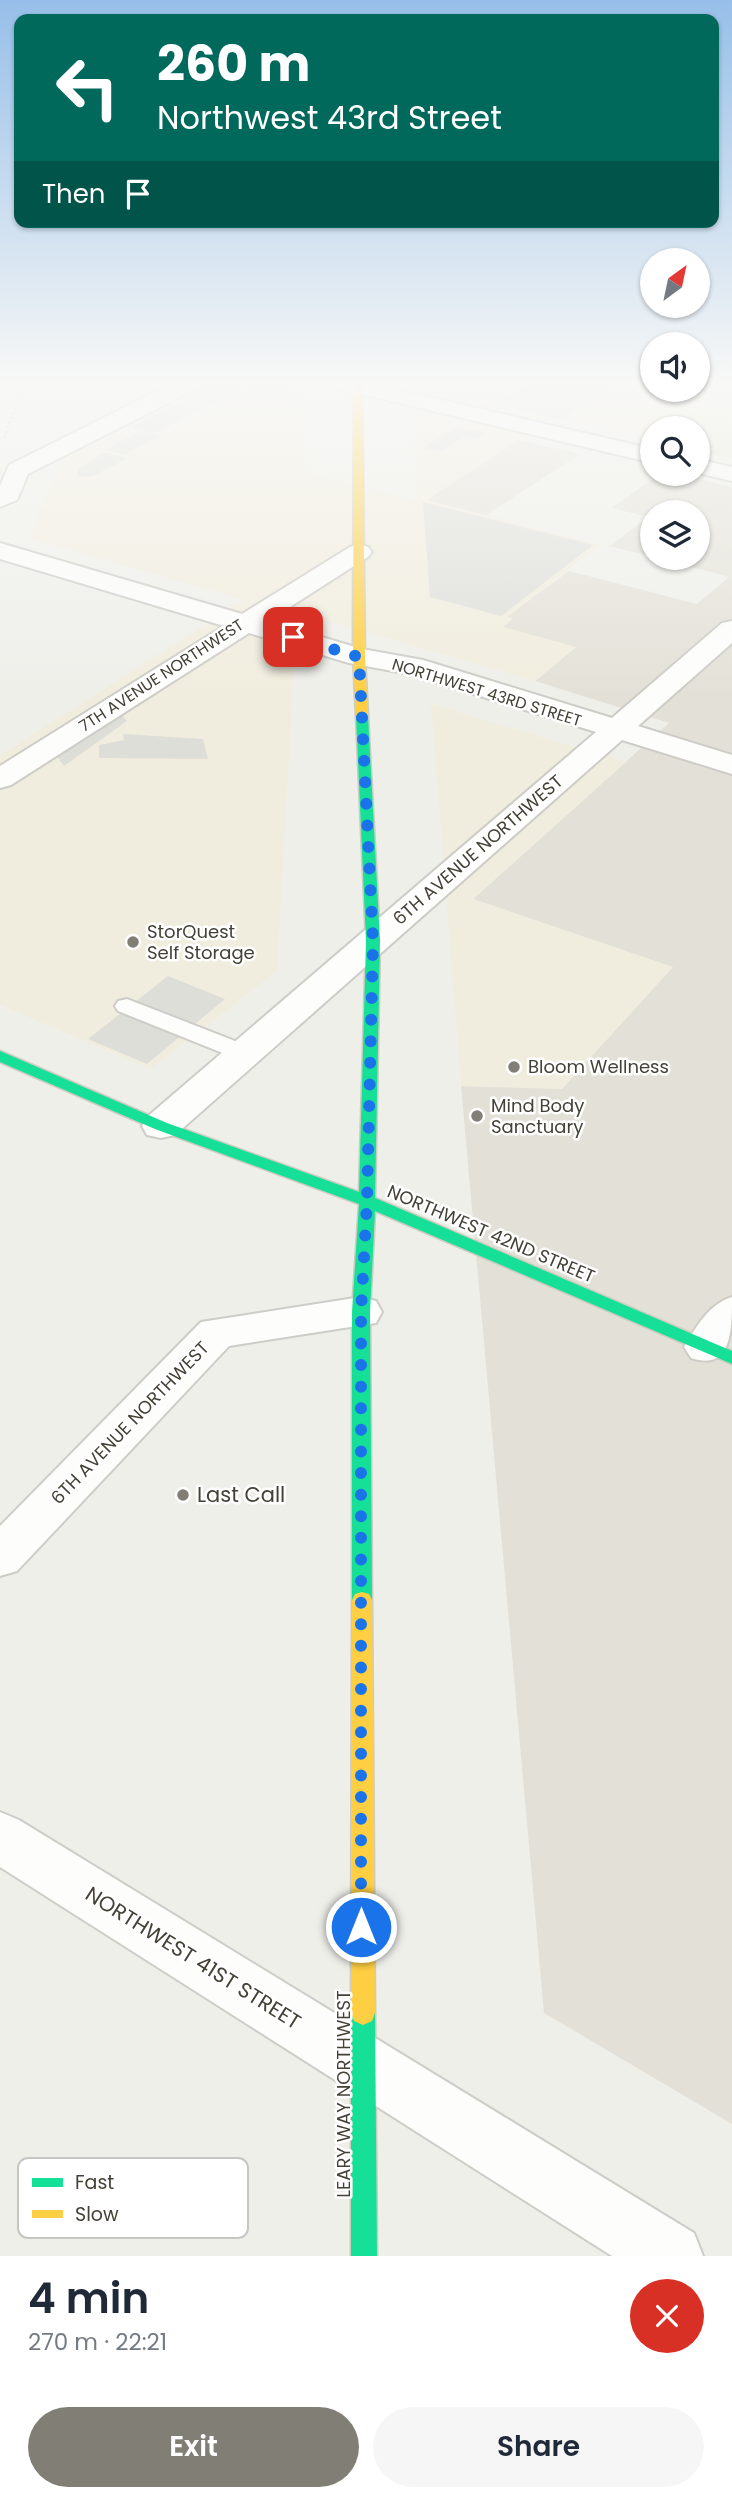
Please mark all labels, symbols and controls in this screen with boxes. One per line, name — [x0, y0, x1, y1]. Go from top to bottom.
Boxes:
text: 260 m — [157, 30, 310, 98]
icon: left — [42, 42, 133, 133]
text: Northwest 43rd Street — [157, 95, 502, 140]
icon: arrive — [119, 175, 157, 213]
text: Then — [42, 176, 105, 212]
north arrow — [640, 248, 710, 318]
map controls — [640, 248, 710, 570]
button: sound — [640, 332, 710, 402]
button: search — [640, 416, 710, 486]
button: layers — [640, 500, 710, 570]
pin — [263, 607, 323, 667]
street label: 7TH AVENUE NORTHWEST — [74, 613, 248, 737]
icon: arrive — [274, 618, 312, 656]
street label: NORTHWEST 43RD STREET — [389, 653, 585, 732]
street label: 6TH AVENUE NORTHWEST — [387, 769, 568, 931]
place label: StorQuest Self Storage — [147, 919, 255, 965]
marker: StorQuest Self Storage — [125, 934, 141, 950]
place label: Bloom Wellness — [528, 1054, 669, 1079]
marker: Bloom Wellness — [506, 1059, 522, 1075]
place label: Mind Body Sanctuary — [491, 1093, 584, 1139]
marker: Mind Body Sanctuary — [469, 1108, 485, 1124]
street label: NORTHWEST 42ND STREET — [384, 1178, 599, 1289]
street label: 6TH AVENUE NORTHWEST — [45, 1335, 214, 1510]
place label: Last Call — [197, 1480, 285, 1509]
marker: Last Call — [175, 1487, 191, 1503]
street label: NORTHWEST 41ST STREET — [80, 1879, 307, 2036]
position arrow — [324, 1890, 398, 1964]
street label: LEARY WAY NORTHWEST — [331, 1990, 356, 2198]
legend — [18, 2158, 248, 2238]
text: Fast — [75, 2169, 114, 2196]
text: Slow — [75, 2201, 119, 2228]
text: 4 min — [28, 2269, 149, 2328]
button: close — [630, 2279, 704, 2353]
text: 270 m · 22:21 — [28, 2326, 167, 2358]
button: Exit — [28, 2407, 359, 2487]
button: Share — [373, 2407, 704, 2487]

